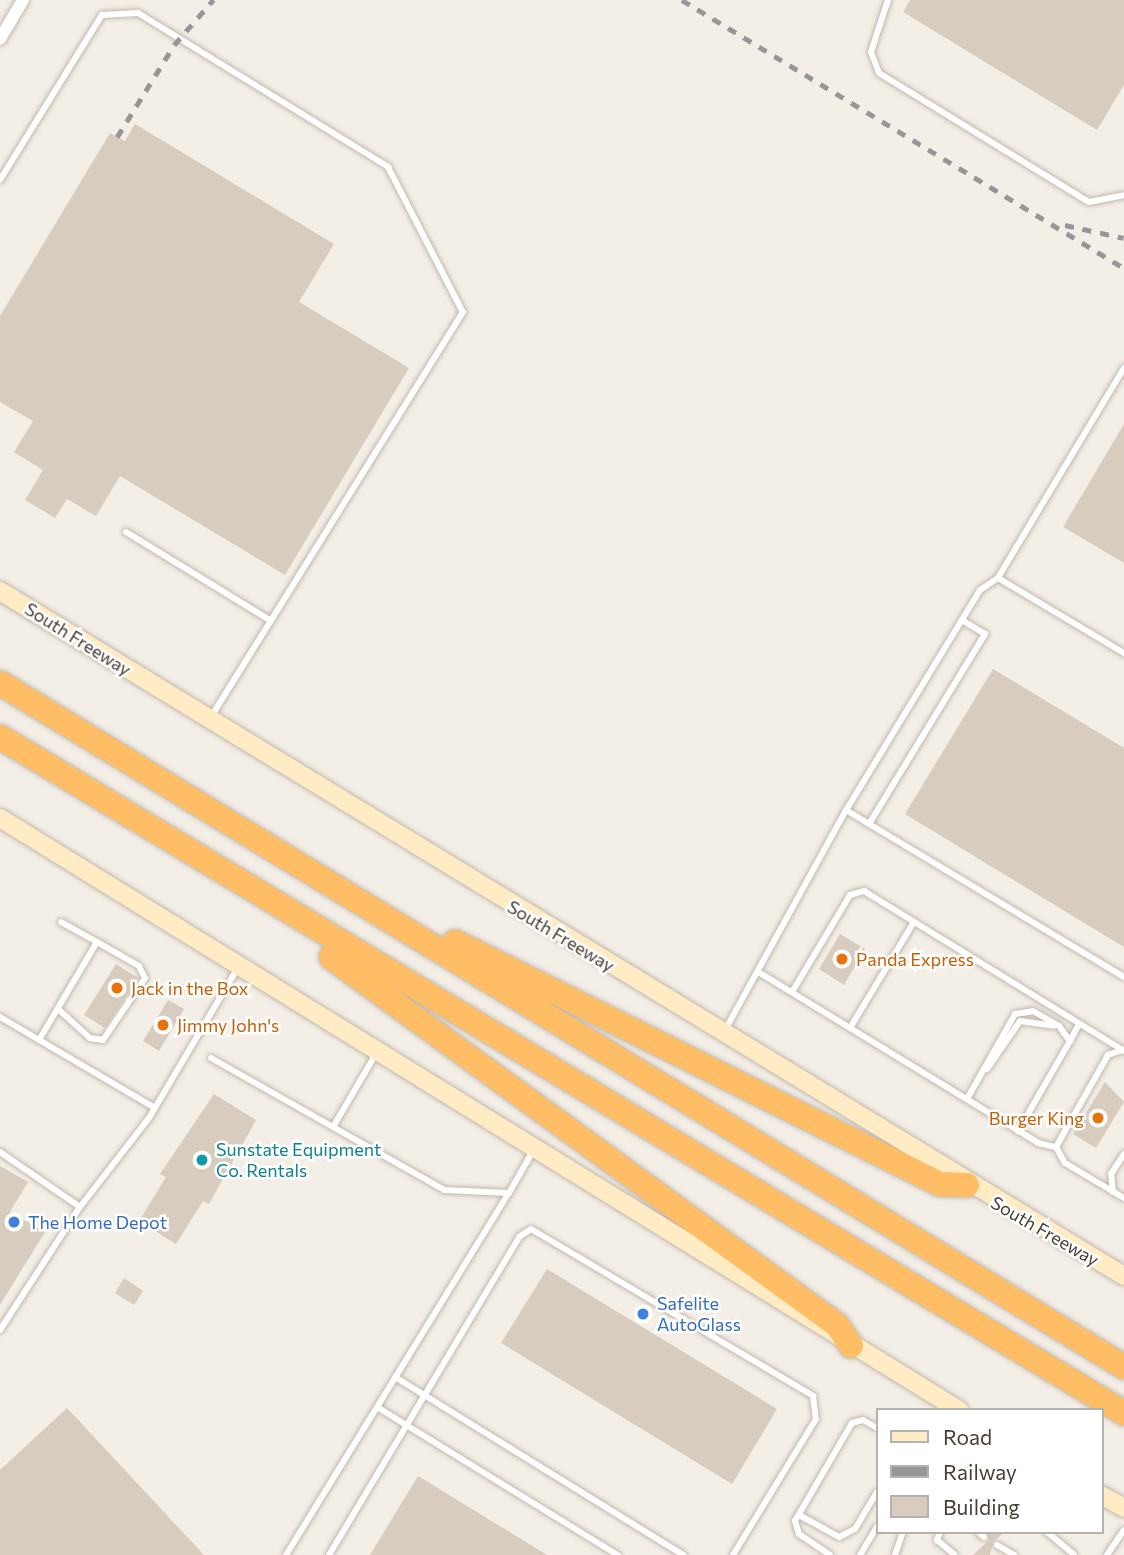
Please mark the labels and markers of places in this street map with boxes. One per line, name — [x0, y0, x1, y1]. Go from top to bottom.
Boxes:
place label: Panda Express — [856, 948, 974, 970]
marker: Panda Express — [834, 951, 850, 967]
place label: Jack in the Box — [131, 977, 248, 999]
marker: Jack in the Box — [109, 980, 125, 996]
place label: Jimmy John's — [177, 1014, 279, 1036]
marker: Jimmy John's — [155, 1017, 171, 1033]
place label: Burger King — [989, 1107, 1084, 1129]
marker: Burger King — [1090, 1110, 1106, 1126]
place label: Sunstate Equipment Co. Rentals — [216, 1139, 381, 1182]
marker: Sunstate Equipment Co. Rentals — [194, 1152, 210, 1168]
place label: The Home Depot — [28, 1211, 167, 1233]
marker: The Home Depot — [6, 1214, 22, 1230]
place label: Safelite AutoGlass — [657, 1293, 741, 1336]
marker: Safelite AutoGlass — [635, 1306, 651, 1322]

